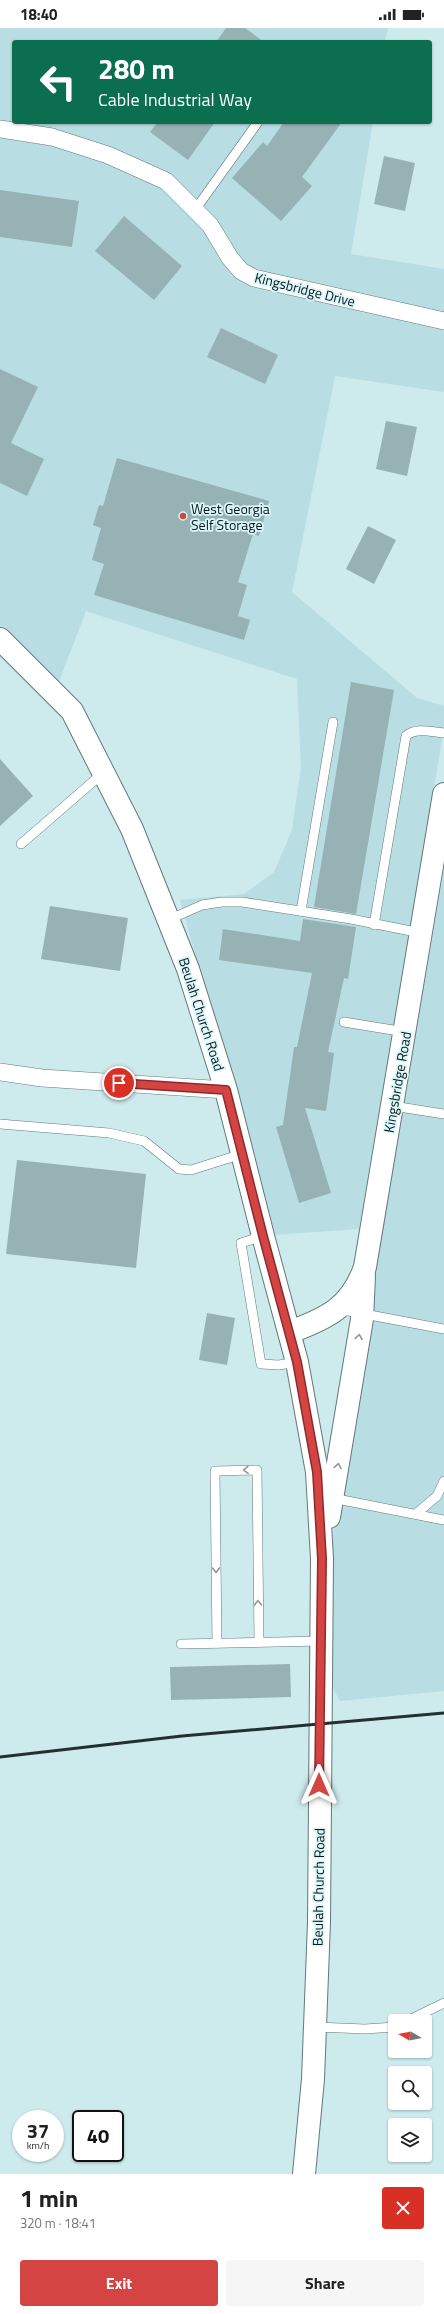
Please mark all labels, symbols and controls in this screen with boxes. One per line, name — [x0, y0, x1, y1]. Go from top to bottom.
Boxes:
text: 18:40 — [20, 3, 57, 26]
text: 280 m — [98, 47, 175, 90]
icon: left — [32, 56, 84, 108]
text: Cable Industrial Way — [98, 86, 252, 113]
street label: Kingsbridge Drive — [253, 266, 357, 312]
place label: West Georgia Self Storage — [191, 498, 270, 535]
marker: West Georgia Self Storage — [178, 511, 188, 521]
street label: Beulah Church Road — [174, 955, 230, 1073]
street label: Kingsbridge Road — [378, 1030, 416, 1134]
pin — [102, 1066, 136, 1100]
icon: arrive — [108, 1072, 130, 1094]
one-way arrow — [354, 1334, 362, 1341]
one-way arrow — [333, 1463, 342, 1469]
one-way arrow — [243, 1466, 249, 1474]
one-way arrow — [212, 1567, 220, 1573]
one-way arrow — [254, 1600, 263, 1606]
position arrow — [298, 1764, 340, 1806]
street label: Beulah Church Road — [306, 1828, 330, 1946]
north arrow — [388, 2014, 432, 2058]
map controls — [388, 2014, 432, 2162]
button: search — [388, 2066, 432, 2110]
speed limit sign: 40 — [72, 2110, 124, 2162]
text: 37 — [27, 2115, 49, 2146]
button: layers — [388, 2118, 432, 2162]
text: km/h — [27, 2138, 49, 2153]
text: 1 min — [20, 2180, 78, 2216]
button: close — [382, 2187, 424, 2229]
text: 320 m · 18:41 — [20, 2213, 96, 2233]
button: Exit — [20, 2260, 218, 2306]
button: Share — [226, 2260, 424, 2306]

